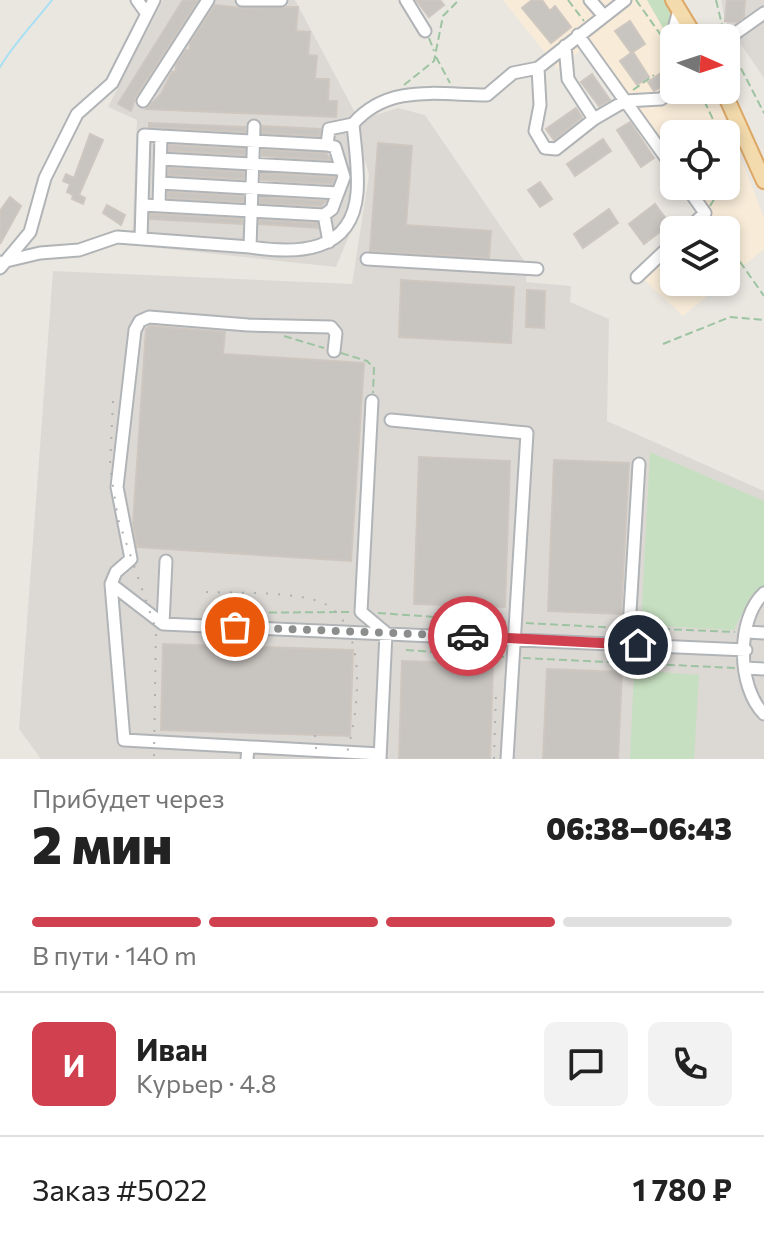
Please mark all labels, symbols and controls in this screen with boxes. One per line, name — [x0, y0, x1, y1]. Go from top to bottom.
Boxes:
north arrow — [660, 24, 740, 104]
map controls — [660, 24, 740, 296]
button: locate — [660, 120, 740, 200]
button: layers — [660, 216, 740, 296]
pin — [201, 593, 269, 661]
courier — [428, 596, 508, 676]
icon: bag — [213, 605, 257, 649]
pin — [604, 611, 672, 679]
icon: car — [446, 614, 490, 658]
icon: home — [616, 623, 660, 667]
text: Прибудет через — [32, 782, 225, 813]
text: 06:38–06:43 — [546, 809, 732, 846]
text: 2 мин — [32, 811, 172, 875]
text: В пути · 140 m — [32, 939, 197, 970]
button: chat — [544, 1022, 628, 1106]
button: phone — [648, 1022, 732, 1106]
text: Иван — [136, 1030, 208, 1067]
text: И — [63, 1046, 85, 1083]
text: Курьер · 4.8 — [136, 1067, 276, 1098]
text: Заказ #5022 — [32, 1170, 207, 1207]
text: 1 780 ₽ — [632, 1170, 732, 1207]

